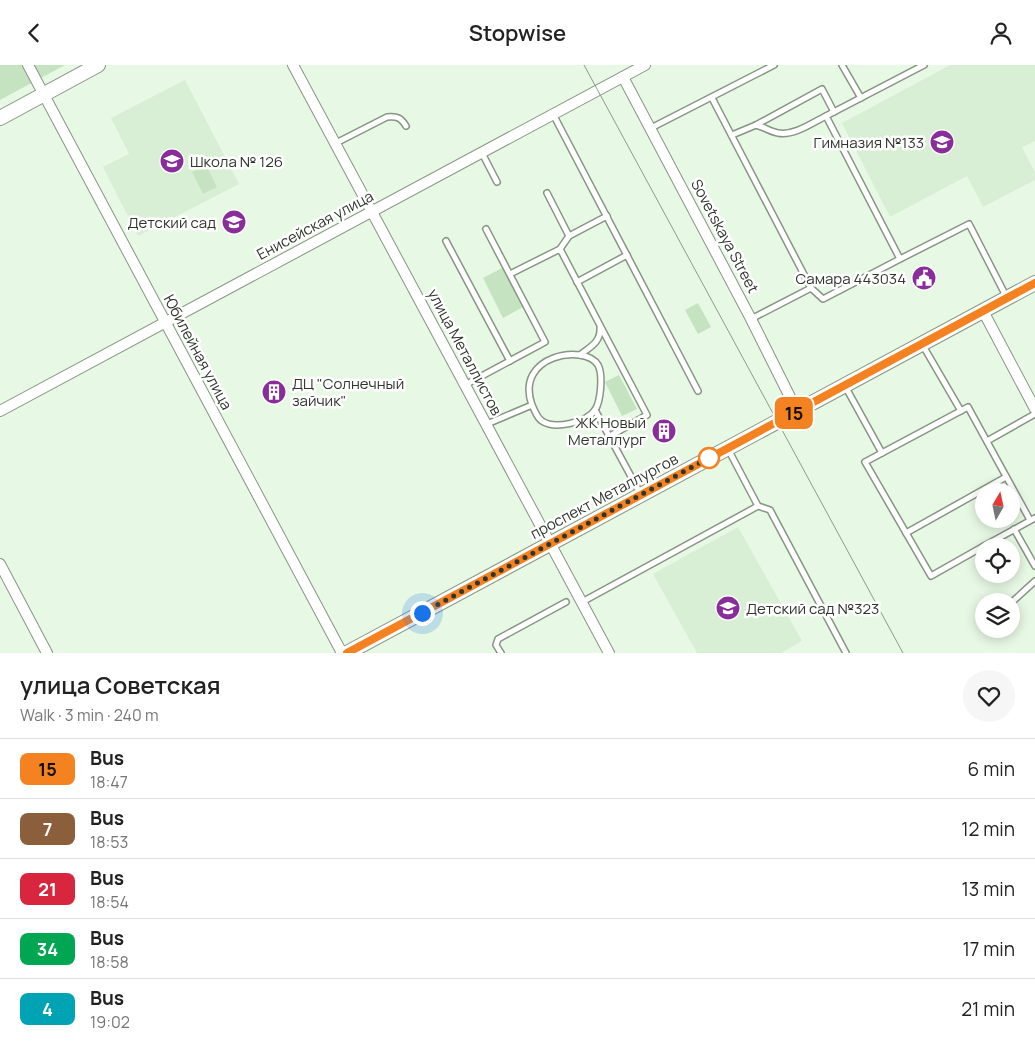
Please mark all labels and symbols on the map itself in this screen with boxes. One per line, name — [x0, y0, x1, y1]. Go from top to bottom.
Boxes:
school or university icon: Гимназия №133 — [929, 129, 955, 155]
place label: Гимназия №133 — [813, 132, 924, 153]
school or university icon: Школа № 126 — [159, 148, 185, 174]
place label: Школа № 126 — [190, 151, 283, 172]
street label: Sovetskaya Street — [686, 175, 764, 297]
street label: Енисейская улица — [253, 185, 377, 265]
school or university icon: Детский сад — [221, 209, 247, 235]
place label: Детский сад — [127, 212, 216, 233]
public building icon: Самара 443034 — [911, 265, 937, 291]
place label: Самара 443034 — [796, 268, 906, 289]
street label: улица Металлистов — [423, 285, 507, 419]
street label: Юбилейная улица — [159, 291, 237, 413]
place label: ДЦ "Солнечный зайчик" — [292, 373, 404, 411]
building icon: ДЦ "Солнечный зайчик" — [261, 379, 287, 405]
line badge: 15 — [772, 397, 816, 429]
place label: ЖК Новый Металлург — [568, 412, 646, 450]
building icon: ЖК Новый Металлург — [651, 418, 677, 444]
unlabelled marker — [698, 447, 720, 469]
street label: проспект Металлургов — [526, 448, 682, 544]
north arrow — [975, 483, 1020, 527]
school or university icon: Детский сад №323 — [715, 595, 741, 621]
place label: Детский сад №323 — [746, 598, 879, 619]
your location — [410, 601, 435, 626]

